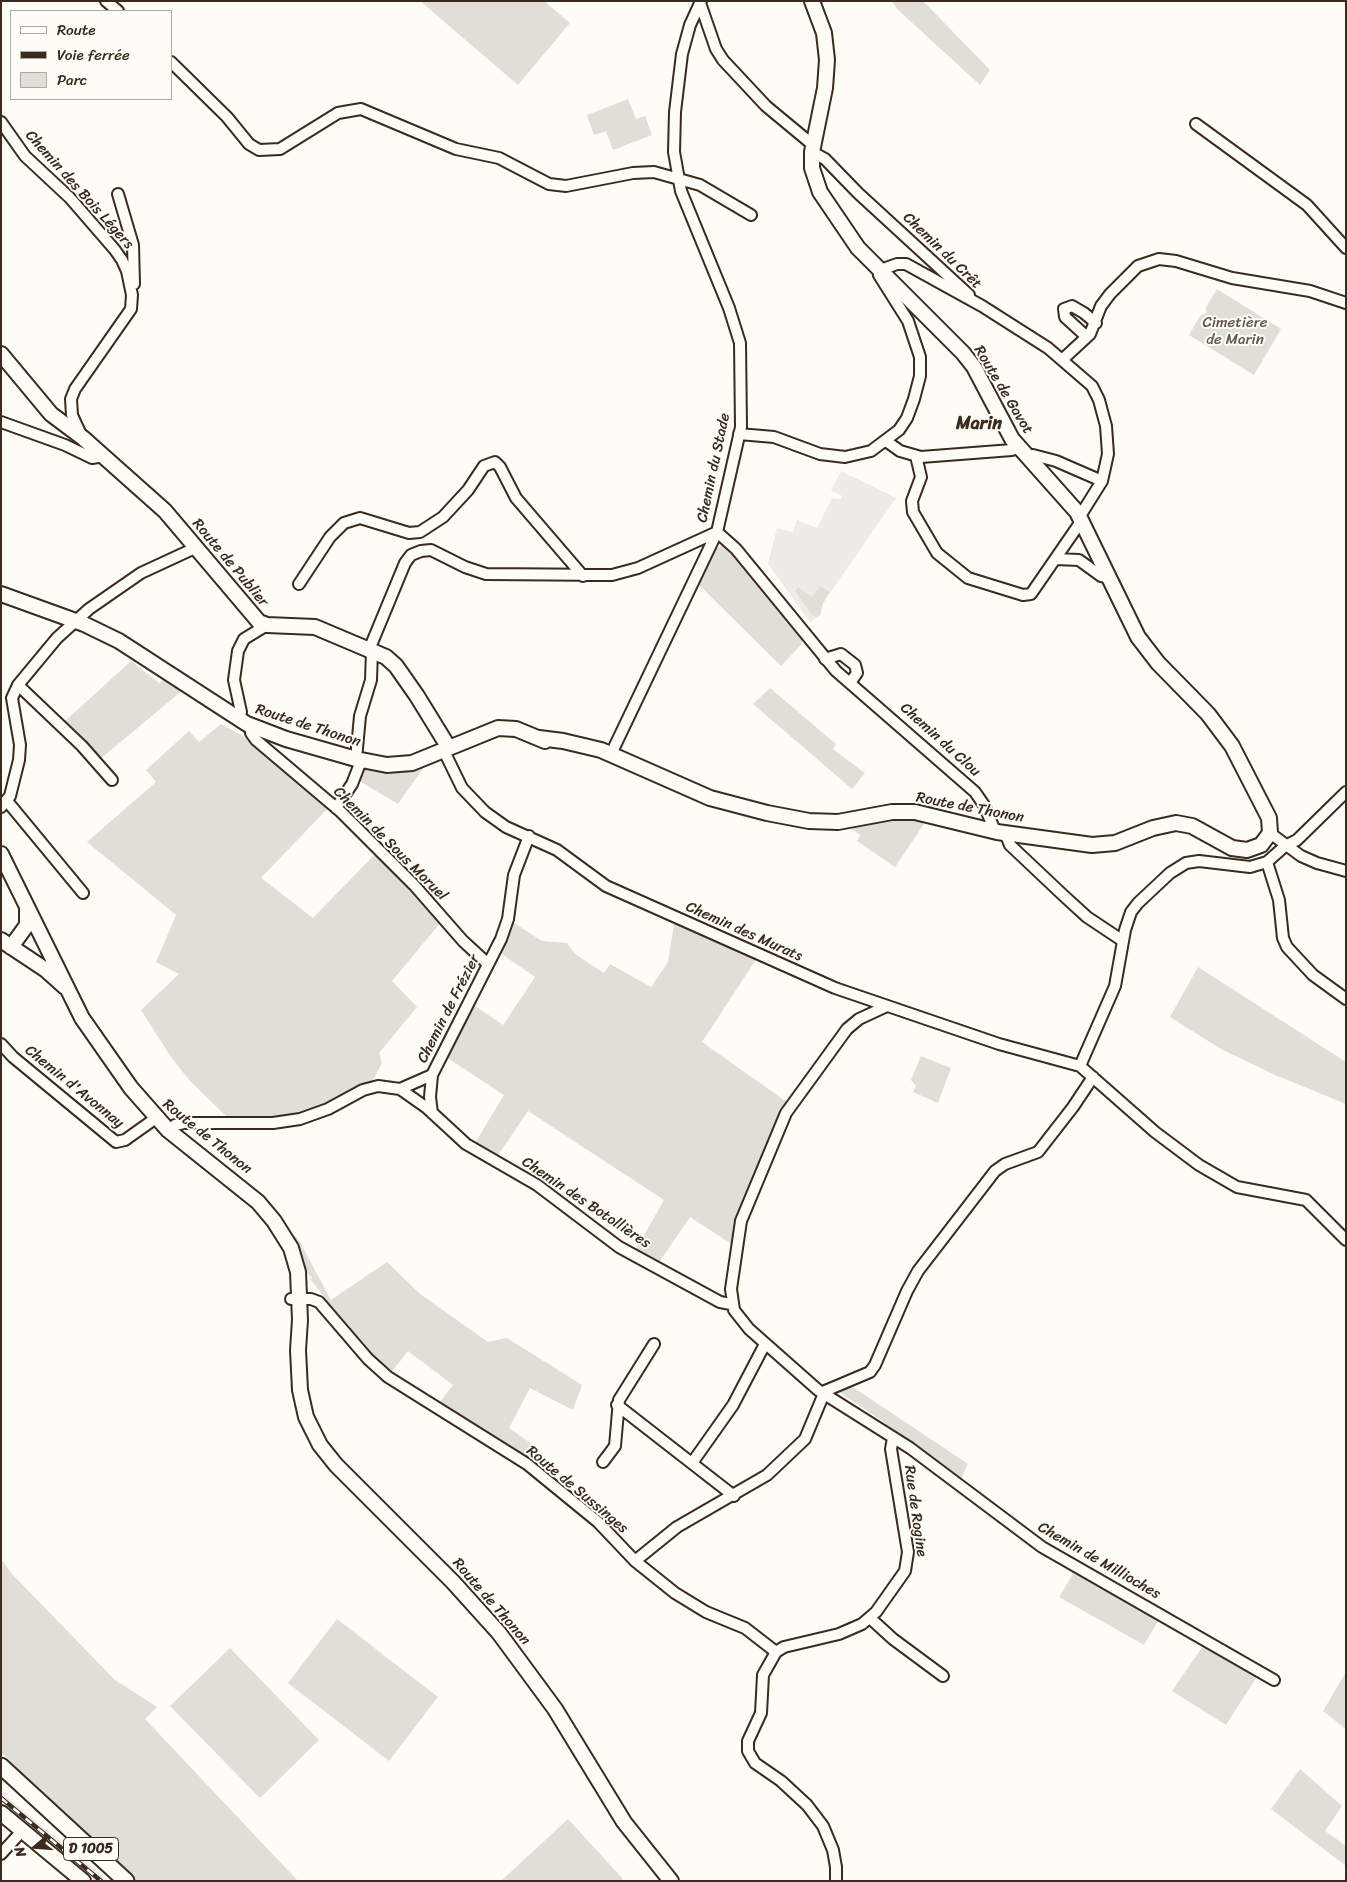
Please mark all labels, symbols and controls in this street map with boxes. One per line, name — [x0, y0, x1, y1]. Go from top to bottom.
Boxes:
legend — [10, 10, 172, 100]
text: Route — [57, 17, 96, 43]
text: Voie ferrée — [57, 42, 130, 68]
text: Parc — [57, 67, 87, 93]
street label: Chemin des Bois Légers — [21, 127, 137, 253]
street label: Chemin du Crêt — [899, 209, 985, 293]
park label: Cimetière de Marin — [1203, 314, 1267, 349]
street label: Route de Gavot — [970, 343, 1036, 437]
street label: Chemin du Stade — [694, 412, 734, 524]
district label: Marin — [956, 413, 1002, 435]
street label: Route de Publier — [188, 515, 272, 611]
street label: Chemin du Clou — [896, 699, 984, 781]
street label: Route de Thonon — [253, 701, 363, 751]
street label: Chemin de Sous Moruel — [329, 783, 451, 905]
street label: Route de Thonon — [914, 789, 1026, 827]
street label: Chemin des Murats — [683, 898, 805, 966]
street label: Chemin de Frézier — [414, 952, 484, 1066]
street label: Chemin d'Avonnay — [21, 1042, 127, 1132]
street label: Route de Thonon — [159, 1096, 255, 1178]
street label: Chemin des Botollières — [518, 1153, 654, 1253]
street label: Route de Sussinges — [522, 1442, 632, 1538]
street label: Rue de Rogine — [900, 1464, 930, 1558]
street label: Chemin de Millioches — [1034, 1519, 1164, 1603]
street label: Route de Thonon — [448, 1555, 534, 1649]
north arrow — [10, 1822, 60, 1872]
road number: D 1005 — [64, 1838, 118, 1860]
text: N — [7, 1843, 34, 1860]

